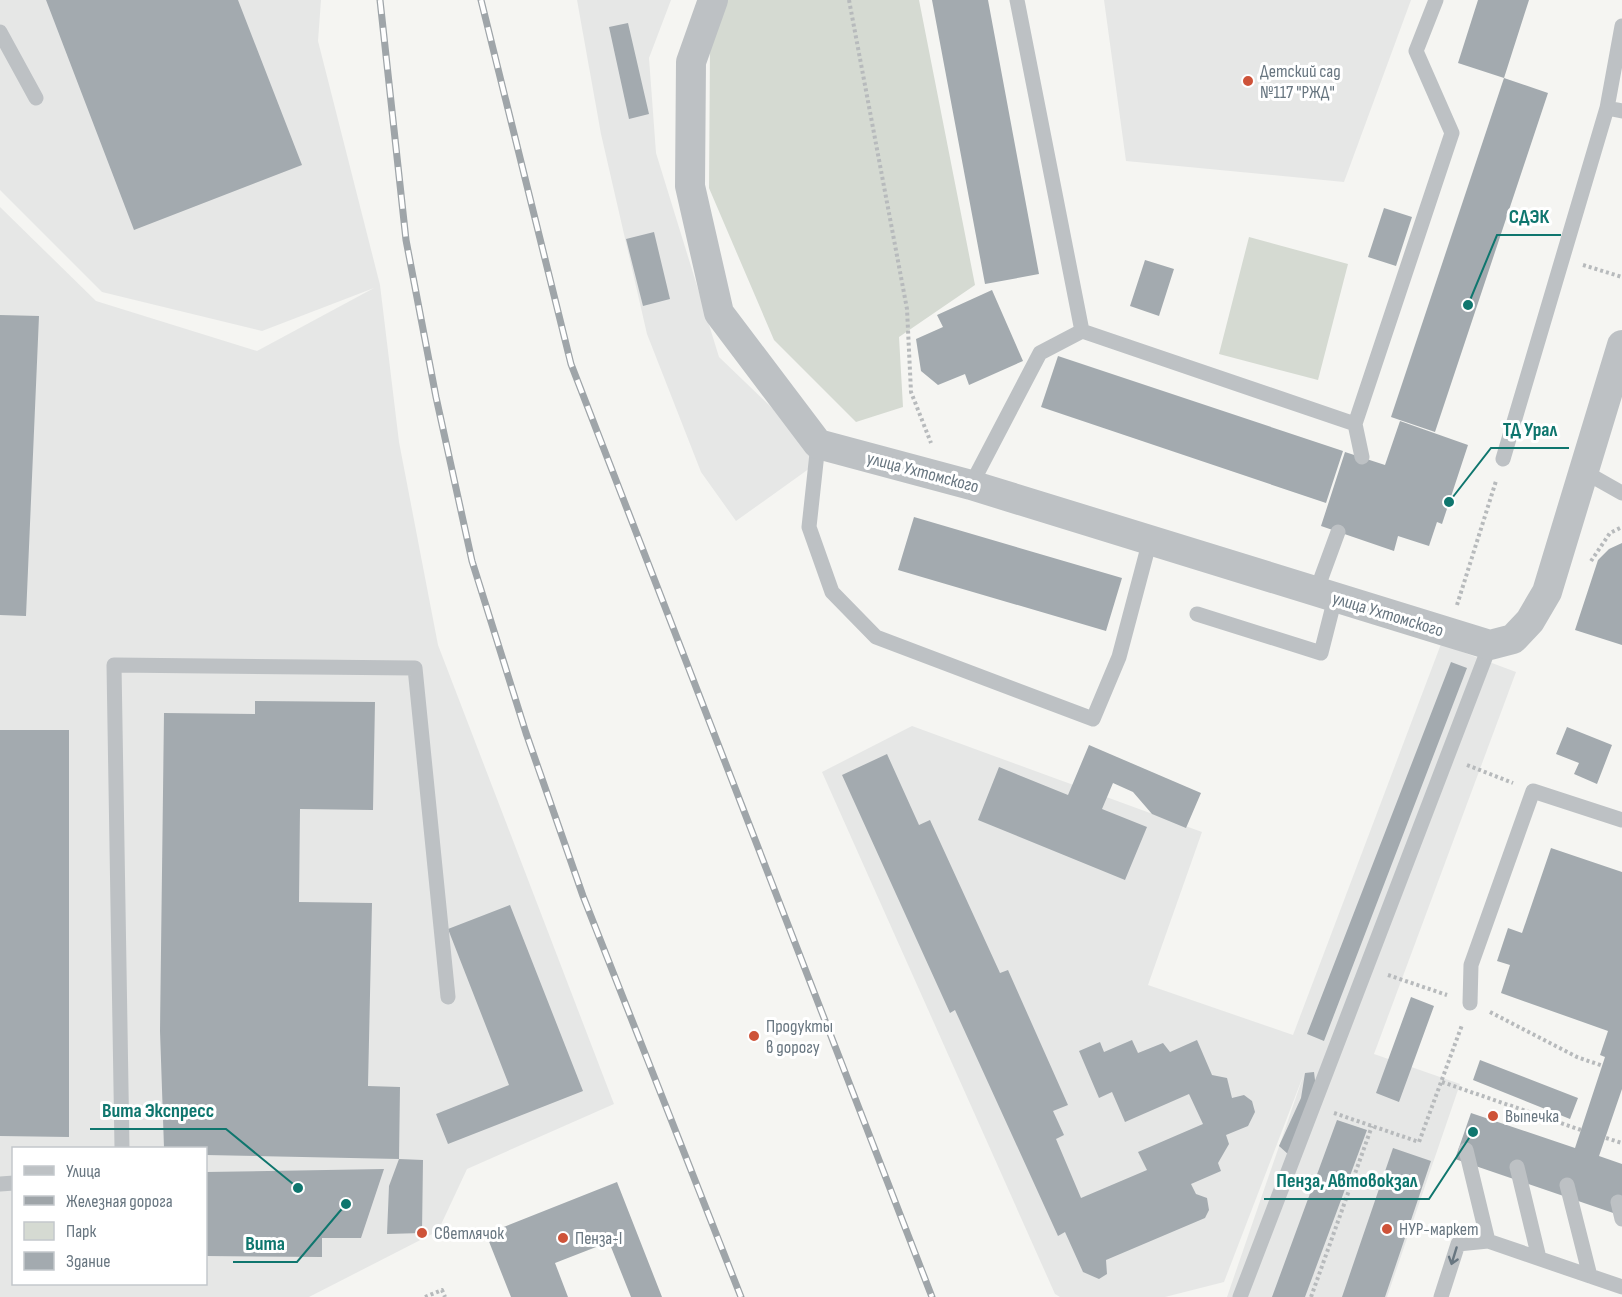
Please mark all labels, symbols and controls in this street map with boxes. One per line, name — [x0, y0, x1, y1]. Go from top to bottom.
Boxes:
place label: Детский сад №117 "РЖД" — [1260, 61, 1341, 103]
marker: Детский сад №117 "РЖД" — [1241, 74, 1255, 88]
callout: СДЭК — [1497, 197, 1561, 235]
text: СДЭК — [1509, 205, 1549, 229]
callout: ТД Урал — [1491, 410, 1569, 448]
text: ТД Урал — [1503, 418, 1558, 442]
street label: улица Ухтомского — [865, 447, 981, 498]
street label: улица Ухтомского — [1330, 588, 1446, 641]
place label: Продукты в дорогу — [766, 1016, 833, 1058]
marker: Продукты в дорогу — [747, 1029, 761, 1043]
callout: Вита Экспресс — [90, 1091, 226, 1129]
text: Вита Экспресс — [102, 1099, 214, 1123]
place label: Выпечка — [1505, 1106, 1559, 1127]
marker: Выпечка — [1486, 1109, 1500, 1123]
legend — [12, 1147, 207, 1285]
text: Улица — [66, 1161, 101, 1182]
callout: Пенза, Автовокзал — [1264, 1161, 1429, 1199]
text: Пенза, Автовокзал — [1276, 1169, 1418, 1193]
text: Железная дорога — [66, 1191, 173, 1212]
place label: НУР-маркет — [1399, 1219, 1479, 1240]
text: Парк — [66, 1221, 97, 1242]
marker: НУР-маркет — [1380, 1222, 1394, 1236]
place label: Светлячок — [434, 1223, 504, 1244]
callout: Вита — [233, 1224, 297, 1262]
marker: Светлячок — [415, 1226, 429, 1240]
place label: Пенза-I — [575, 1228, 623, 1249]
marker: Пенза-I — [556, 1231, 570, 1245]
text: Вита — [245, 1232, 285, 1256]
one-way arrow — [1448, 1246, 1459, 1265]
text: Здание — [66, 1251, 111, 1272]

